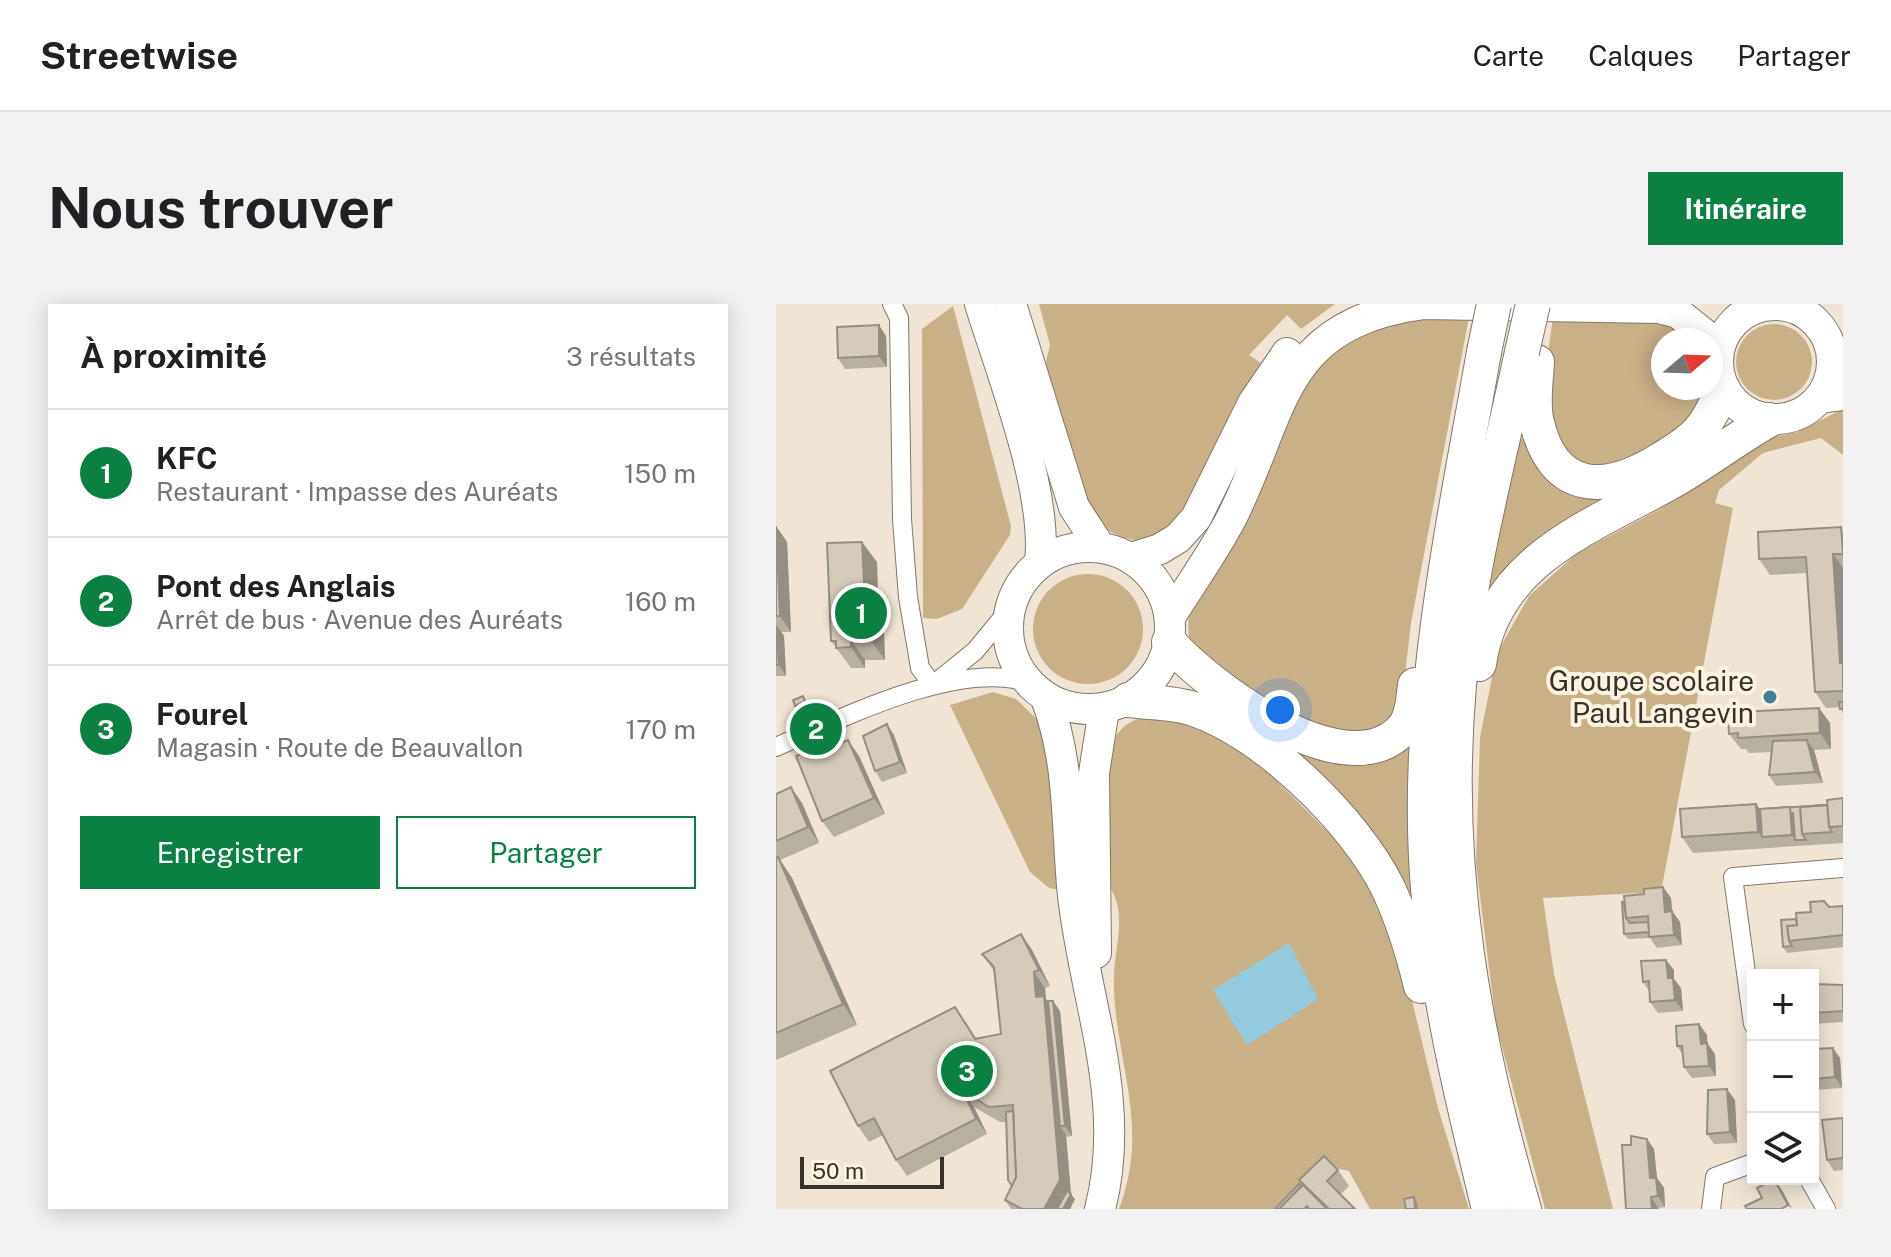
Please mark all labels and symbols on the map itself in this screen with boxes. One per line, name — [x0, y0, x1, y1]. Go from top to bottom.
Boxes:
north arrow — [1651, 328, 1723, 400]
pin: 1 — [835, 583, 887, 643]
place label: Groupe scolaire Paul Langevin — [1549, 664, 1754, 729]
marker: Groupe scolaire Paul Langevin — [1761, 688, 1779, 706]
your location — [1260, 690, 1300, 730]
pin: 2 — [790, 699, 842, 759]
pin: 3 — [941, 1041, 993, 1101]
scale bar — [800, 1153, 944, 1189]

